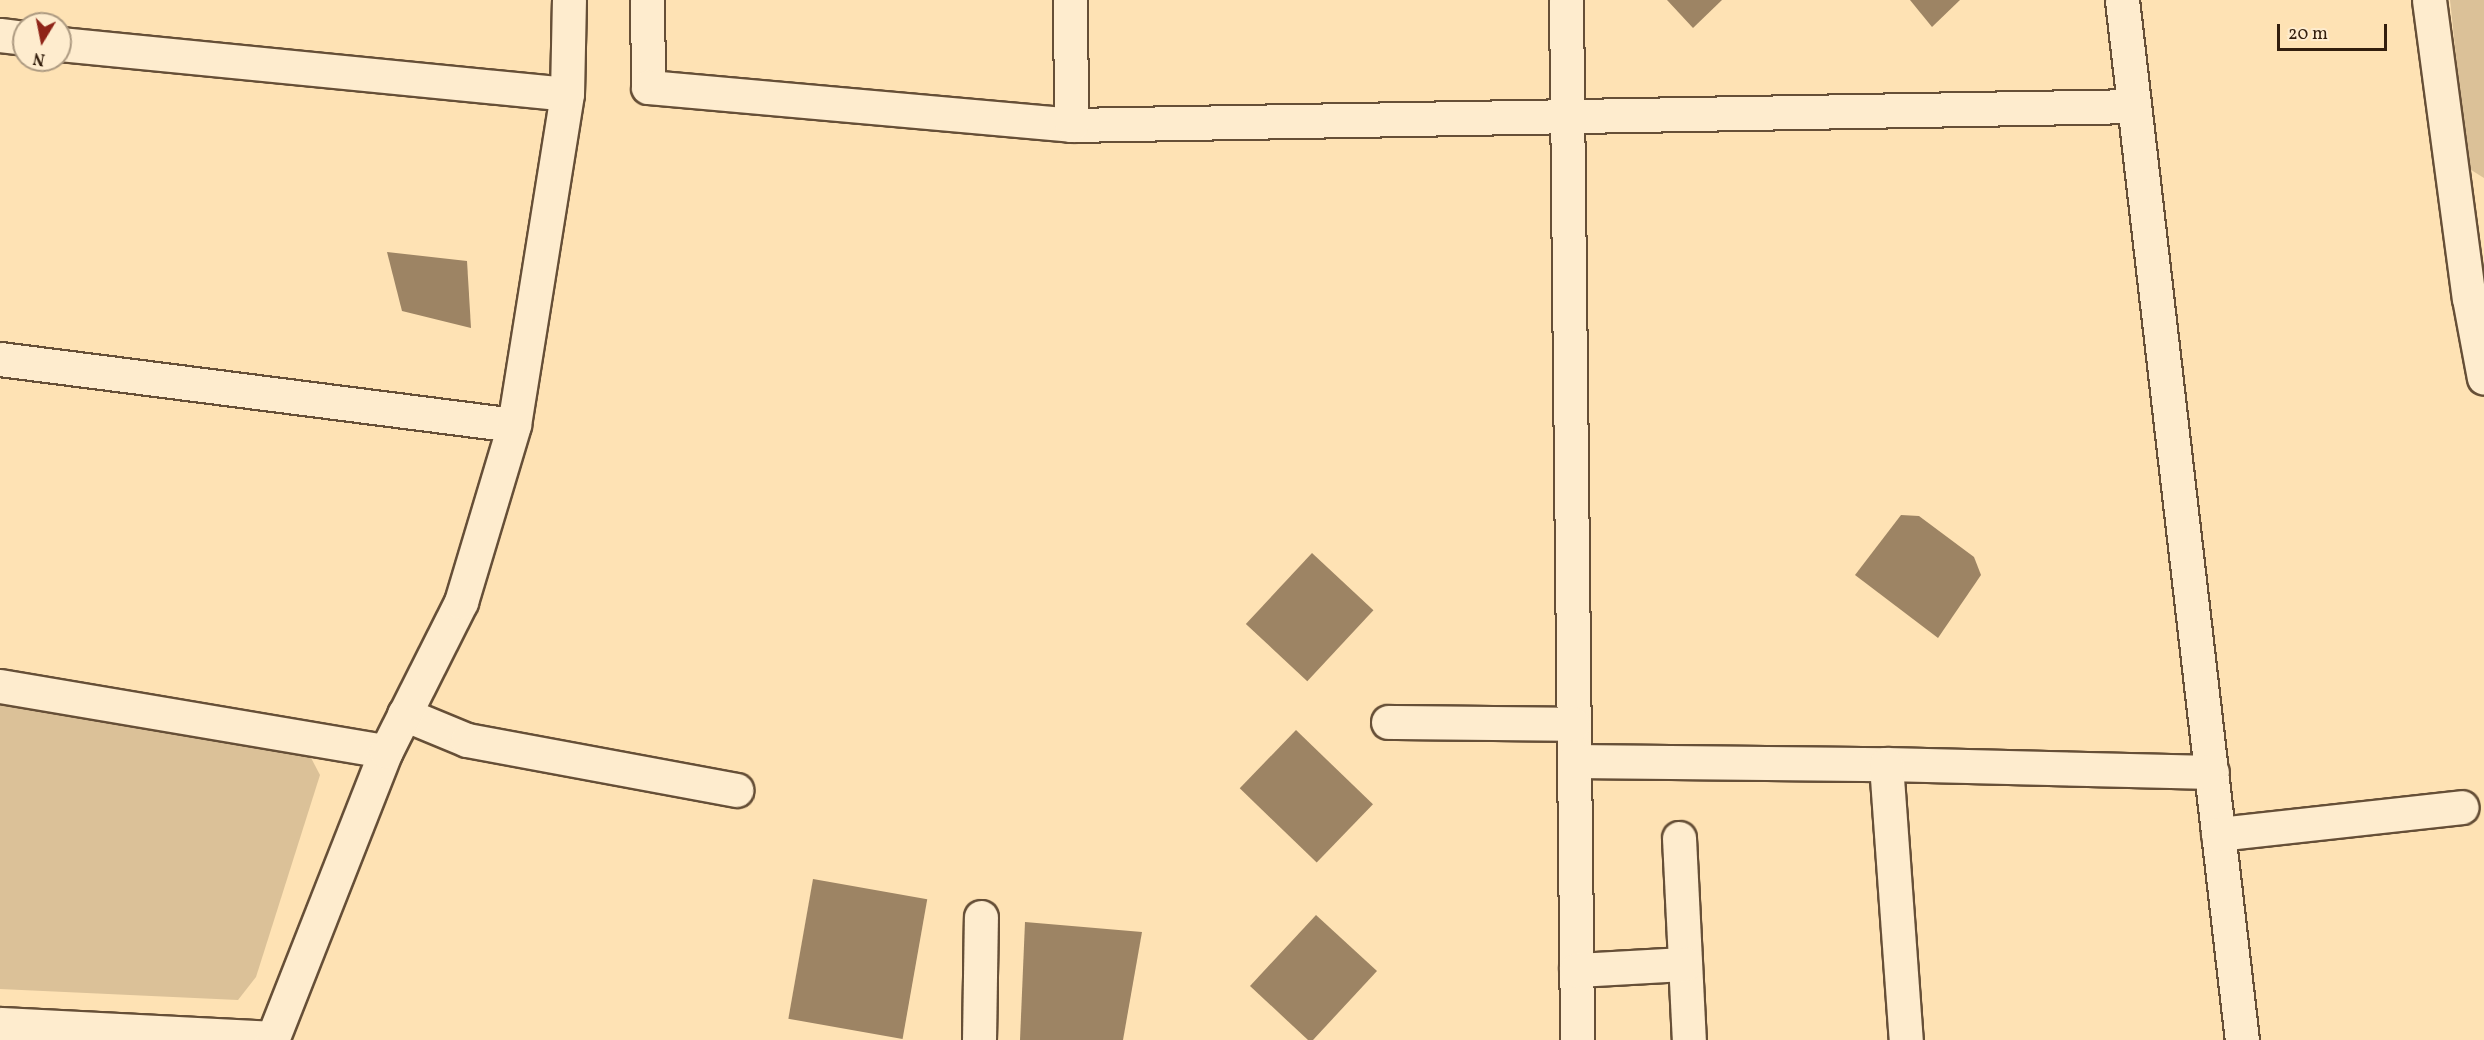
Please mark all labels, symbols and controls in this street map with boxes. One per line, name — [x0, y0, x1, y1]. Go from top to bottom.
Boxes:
north arrow — [12, 12, 72, 72]
scale bar — [2280, 12, 2390, 50]
text: 20 m — [2288, 22, 2328, 47]
text: N — [32, 46, 47, 70]

